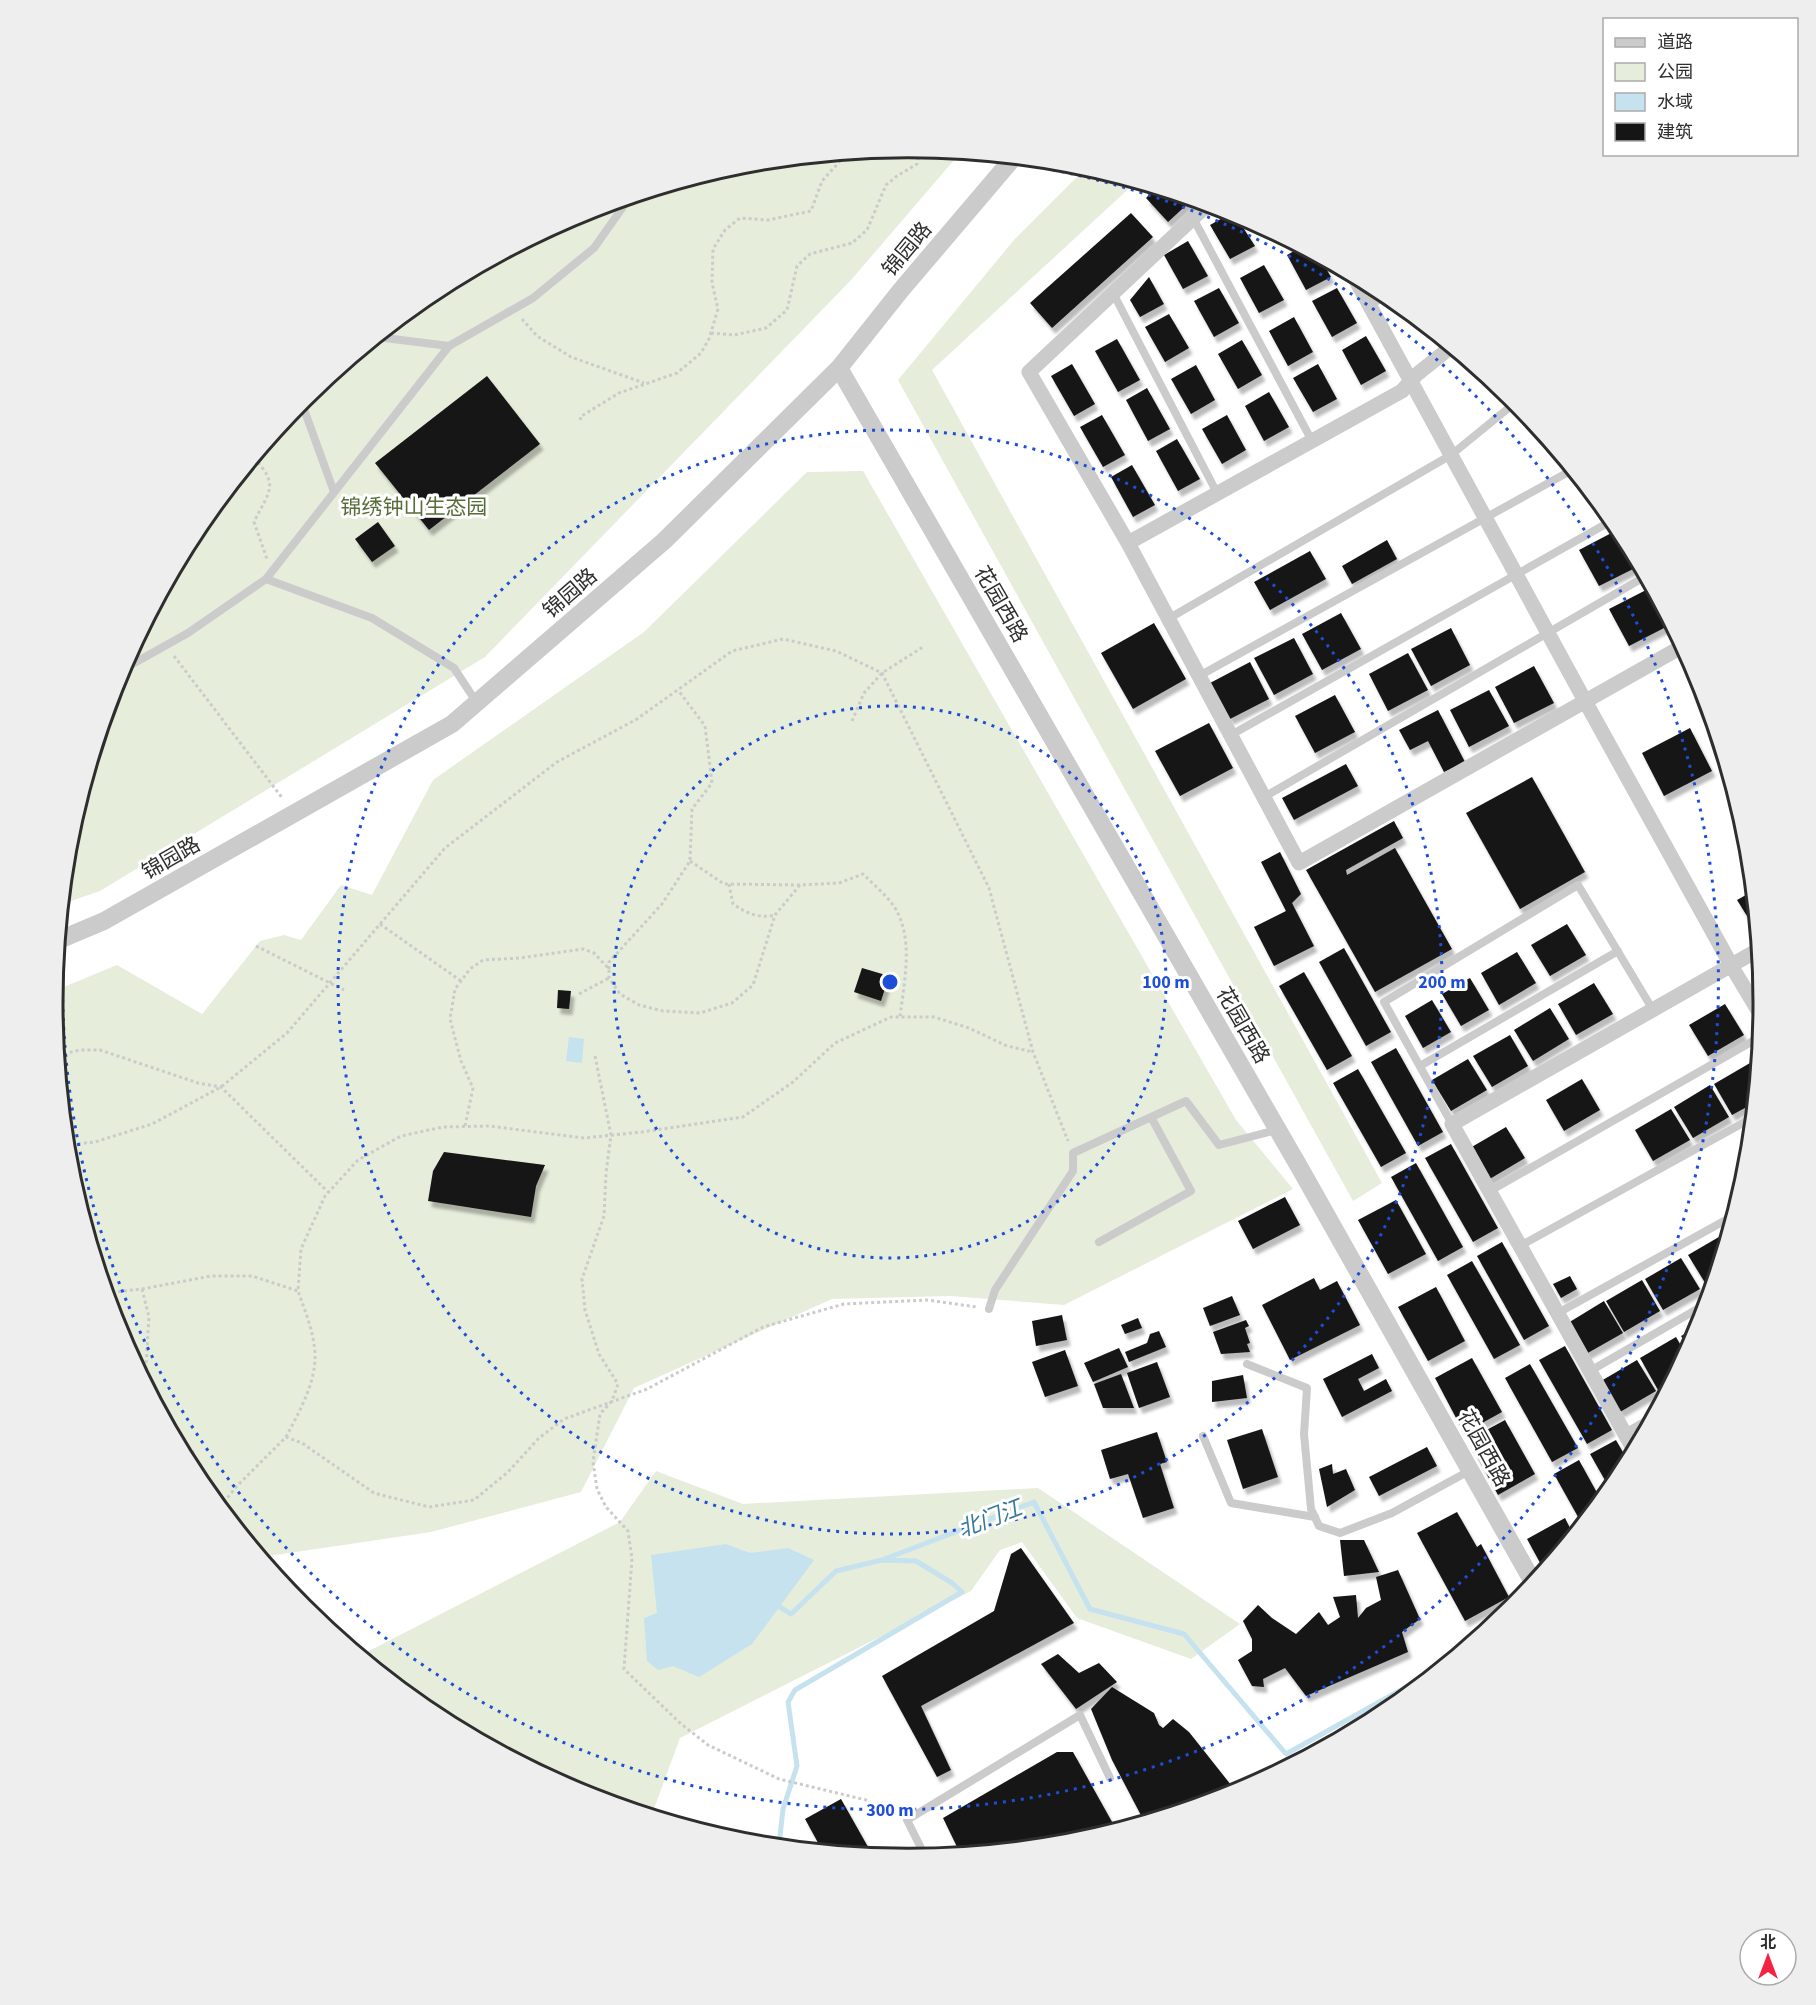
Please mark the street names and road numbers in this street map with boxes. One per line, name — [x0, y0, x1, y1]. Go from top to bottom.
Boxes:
street label: 锦园路 — [875, 215, 939, 283]
street label: 花园西路 — [967, 560, 1035, 648]
street label: 锦园路 — [536, 561, 604, 625]
street label: 锦园路 — [136, 829, 206, 887]
street label: 花园西路 — [1209, 981, 1277, 1069]
street label: 花园西路 — [1451, 1404, 1517, 1492]

